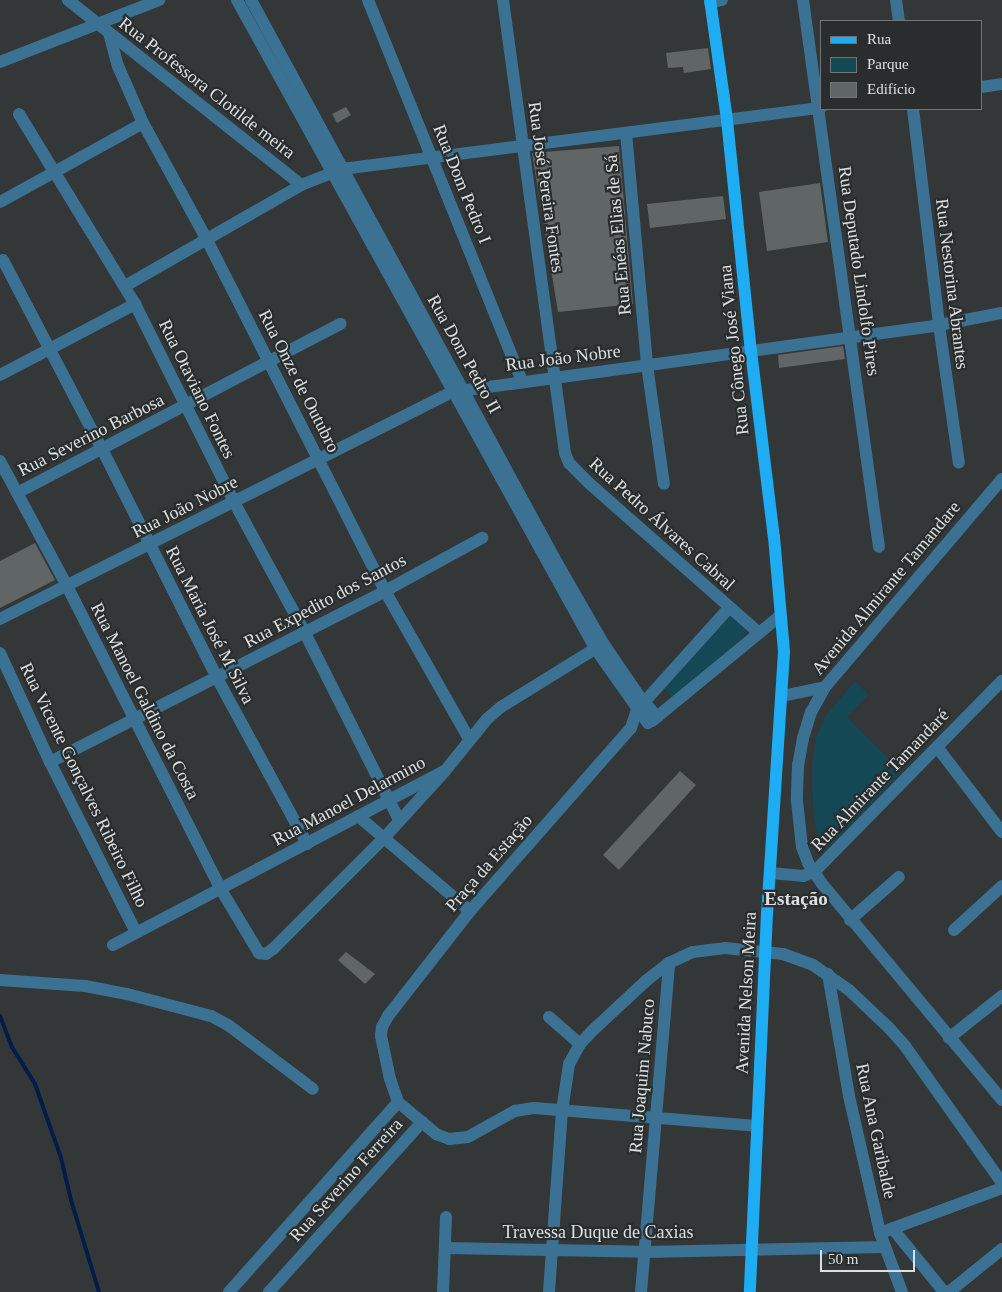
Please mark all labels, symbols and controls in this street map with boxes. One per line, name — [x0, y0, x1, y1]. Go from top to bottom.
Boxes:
street label: Rua Professora Clotilde meira — [115, 13, 299, 163]
legend — [820, 20, 982, 110]
text: Rua — [867, 31, 891, 47]
text: Parque — [867, 56, 909, 72]
text: Edifício — [867, 81, 915, 97]
street label: Rua José Pereira Fontes — [523, 100, 569, 274]
street label: Rua Dom Pedro I — [428, 121, 496, 247]
street label: Rua Enéas Elias de Sá — [600, 154, 636, 316]
street label: Rua Deputado Lindolfo Pires — [834, 165, 884, 377]
street label: Rua Nestorina Abrantes — [931, 197, 973, 371]
street label: Rua Cônego José Viana — [714, 264, 754, 436]
street label: Rua Dom Pedro II — [422, 291, 506, 417]
street label: Rua Onze de Outubro — [254, 306, 344, 456]
street label: Rua Otaviano Fontes — [154, 316, 240, 462]
street label: Rua João Nobre — [504, 340, 622, 376]
street label: Rua Severino Barbosa — [14, 389, 168, 481]
street label: Rua Pedro Álvares Cabral — [585, 453, 739, 595]
street label: Rua João Nobre — [128, 471, 242, 543]
street label: Avenida Almirante Tamandare — [807, 496, 965, 680]
street label: Rua Maria José M Silva — [161, 543, 259, 707]
street label: Rua Expedito dos Santos — [240, 549, 410, 653]
street label: Rua Manoel Galdino da Costa — [86, 599, 204, 803]
street label: Rua Vicente Gonçalves Ribeiro Filho — [15, 659, 153, 911]
street label: Rua Almirante Tamandaré — [806, 704, 954, 856]
street label: Rua Manoel Delarmino — [269, 752, 429, 850]
street label: Praça da Estação — [441, 810, 537, 916]
district label: Estação — [764, 888, 828, 910]
street label: Avenida Nelson Meira — [731, 911, 761, 1075]
street label: Rua Joaquim Nabuco — [624, 998, 660, 1154]
street label: Rua Ana Garibalde — [851, 1061, 901, 1201]
street label: Rua Severino Ferreira — [285, 1114, 407, 1246]
street label: Travessa Duque de Caxias — [503, 1221, 693, 1243]
scale bar — [822, 1240, 917, 1272]
text: 50 m — [828, 1251, 858, 1267]

